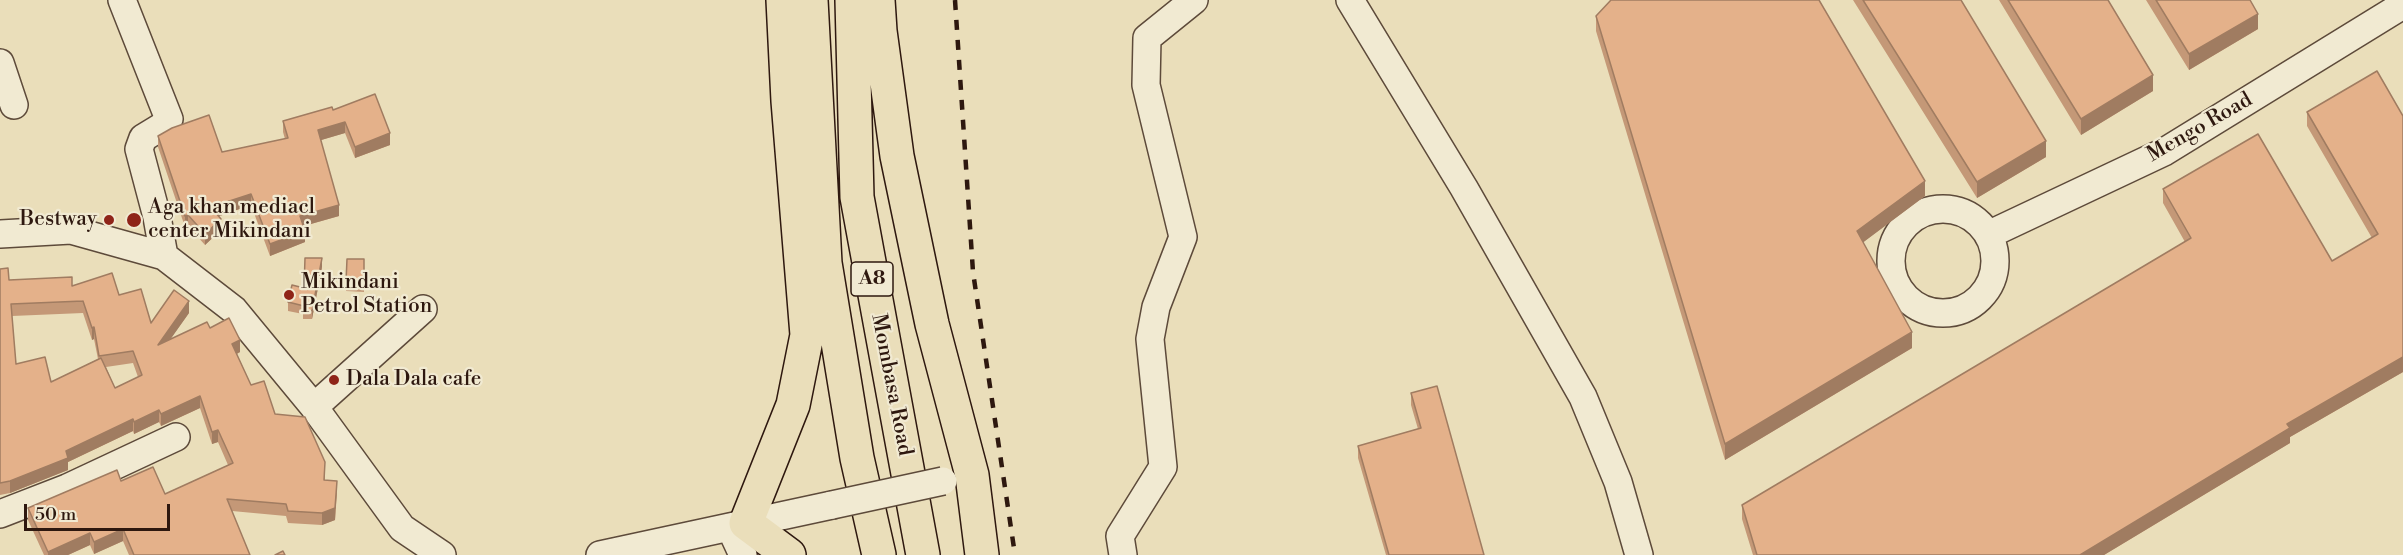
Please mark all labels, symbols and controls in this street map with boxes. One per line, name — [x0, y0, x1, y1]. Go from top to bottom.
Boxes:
street label: Mengo Road — [2143, 88, 2257, 168]
place label: Aga khan mediacl center Mikindani — [148, 195, 315, 245]
place label: Bestway — [20, 207, 97, 233]
marker: Aga khan mediacl center Mikindani — [125, 211, 143, 229]
marker: Bestway — [102, 213, 116, 227]
road number: A8 — [851, 262, 893, 296]
place label: Mikindani Petrol Station — [301, 270, 432, 320]
marker: Mikindani Petrol Station — [282, 288, 296, 302]
street label: Mombasa Road — [865, 312, 917, 458]
place label: Dala Dala cafe — [346, 367, 481, 393]
marker: Dala Dala cafe — [327, 373, 341, 387]
scale bar — [27, 492, 172, 530]
text: 50 m — [35, 503, 76, 526]

